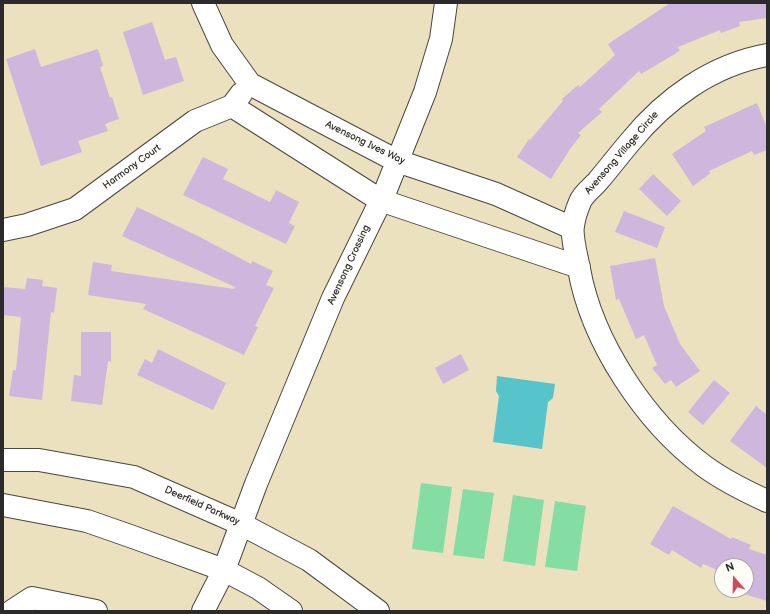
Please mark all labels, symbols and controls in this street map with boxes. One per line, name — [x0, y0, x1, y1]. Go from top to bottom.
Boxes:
street label: Avensong Village Circle — [583, 109, 661, 197]
street label: Avensong Ives Way — [323, 119, 407, 167]
street label: Harmony Court — [101, 142, 163, 192]
street label: Avensong Crossing — [325, 223, 373, 307]
street label: Deerfield Parkway — [163, 484, 241, 528]
north arrow — [714, 558, 754, 598]
text: N — [724, 560, 736, 575]

